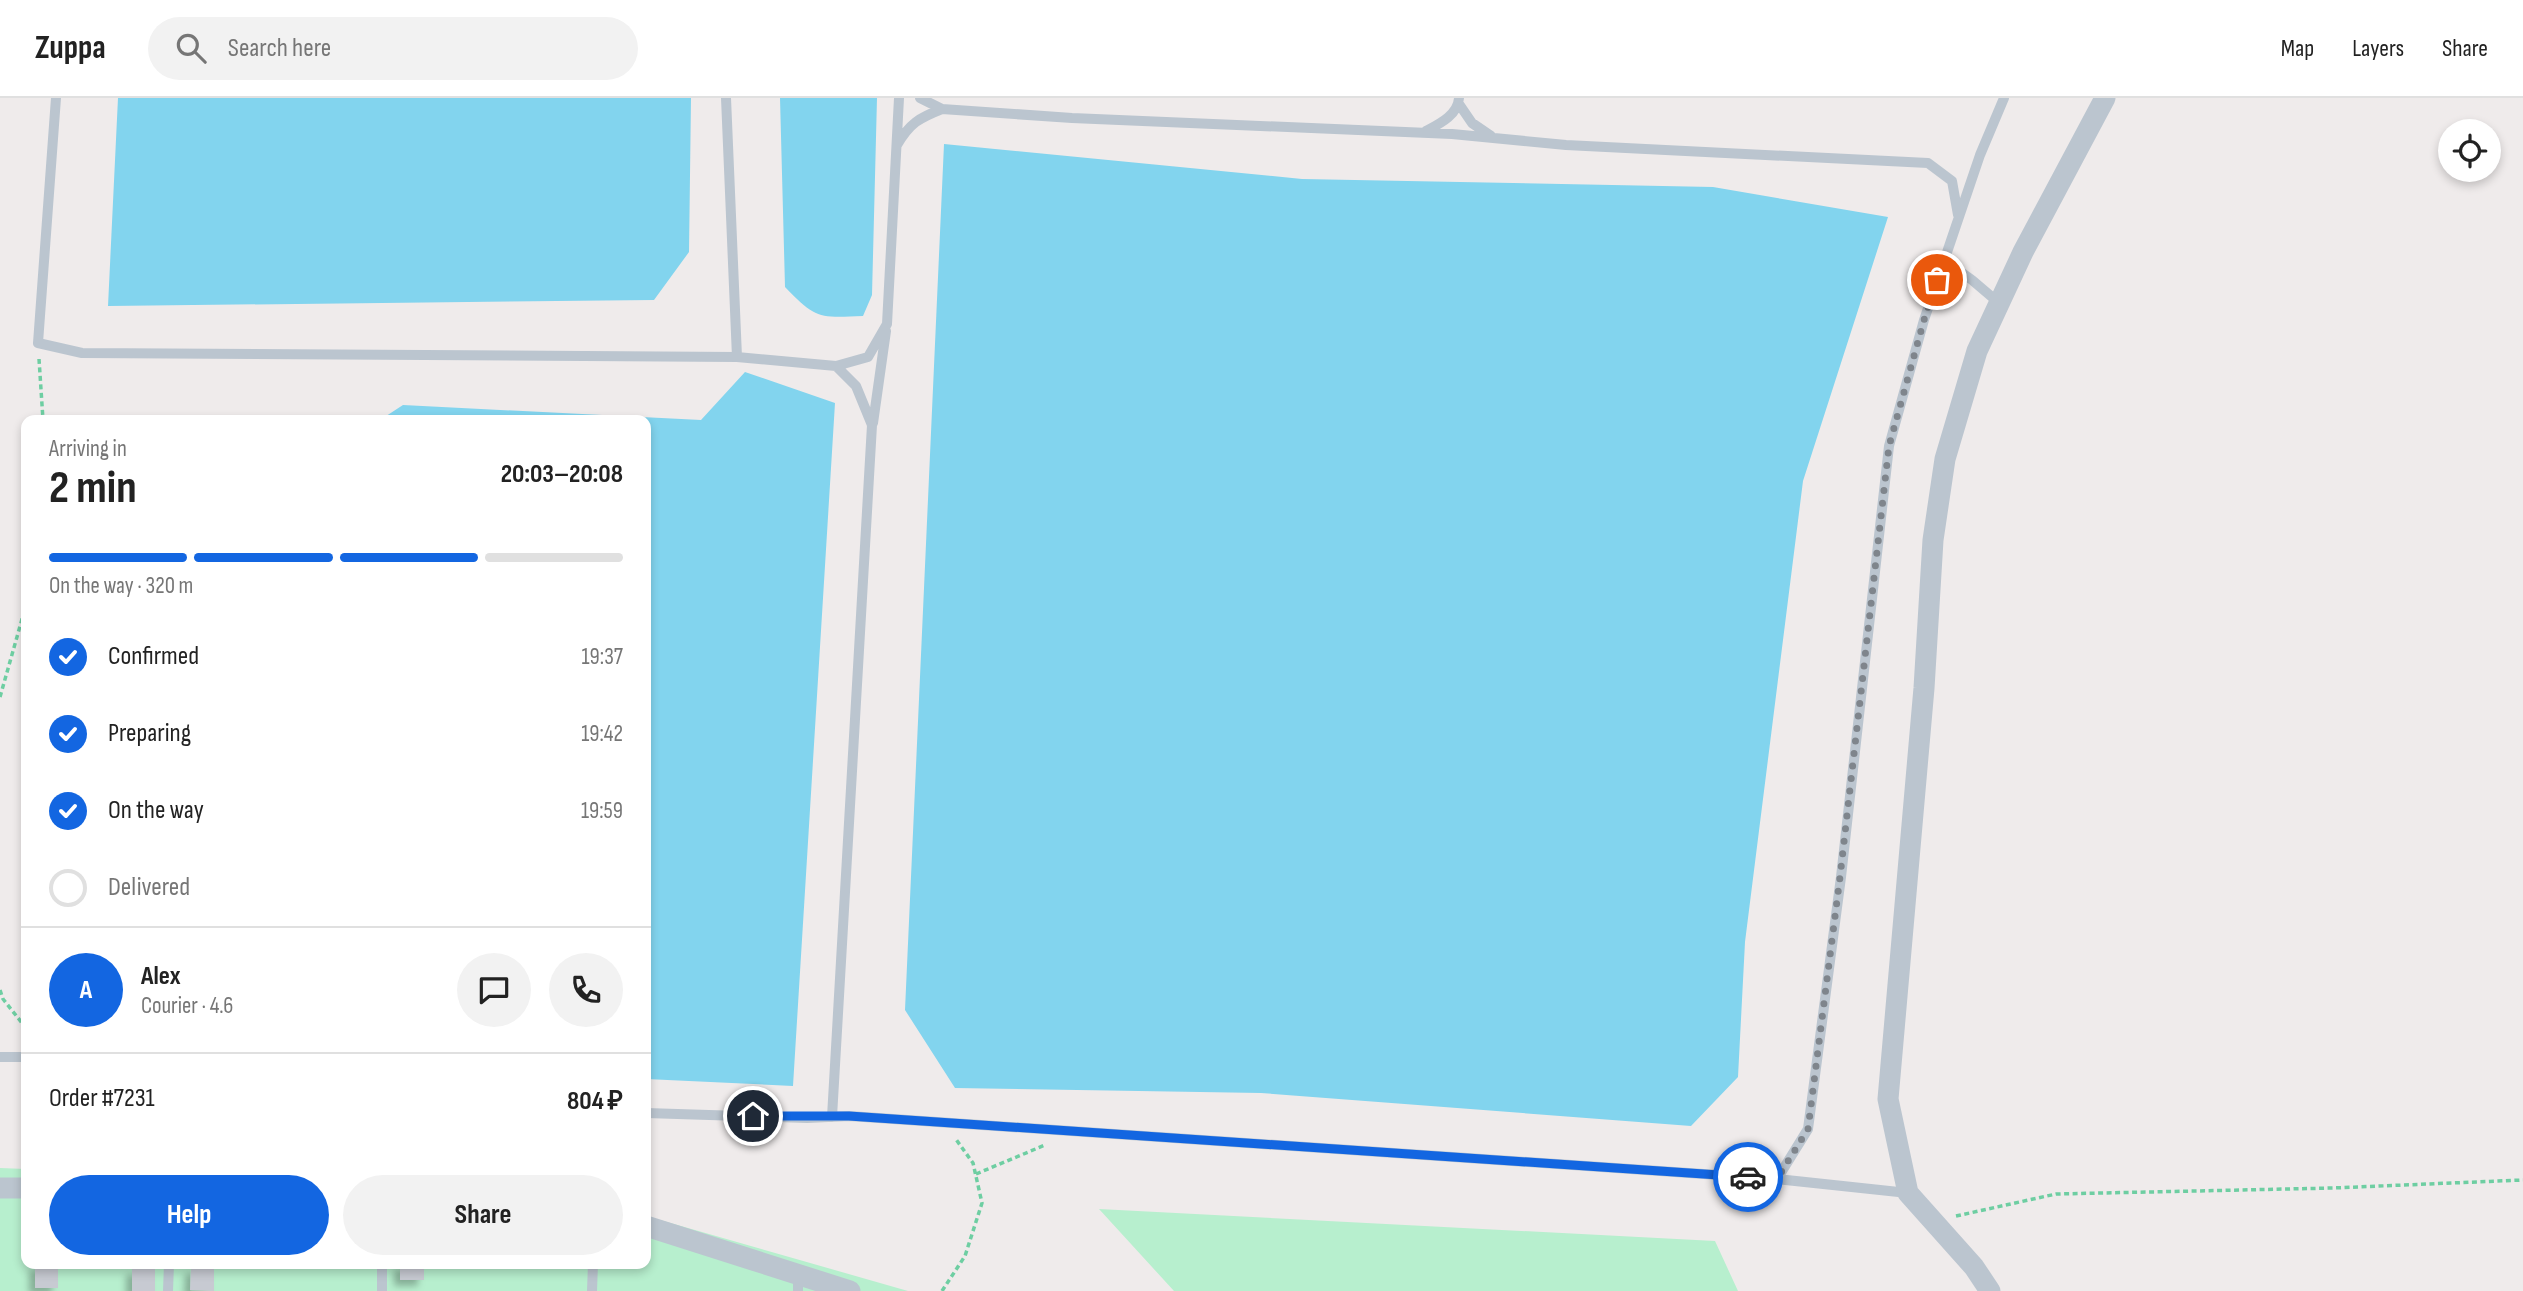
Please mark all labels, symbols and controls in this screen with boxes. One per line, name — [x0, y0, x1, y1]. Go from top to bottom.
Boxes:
search box — [148, 17, 638, 80]
text: Zuppa — [35, 28, 106, 68]
icon: search — [172, 29, 210, 67]
text: Search here — [228, 33, 331, 64]
text: Map — [2281, 34, 2314, 63]
text: Layers — [2352, 34, 2404, 63]
text: Share — [2442, 34, 2488, 63]
map controls — [2438, 119, 2501, 182]
button: locate — [2438, 119, 2501, 182]
pin — [1907, 250, 1967, 310]
icon: bag — [1918, 261, 1956, 299]
text: Arriving in — [49, 435, 127, 463]
text: 20:03–20:08 — [501, 459, 623, 490]
text: 2 min — [49, 461, 137, 516]
text: On the way · 320 m — [49, 572, 193, 600]
icon: check — [49, 638, 87, 676]
text: Confirmed — [108, 641, 199, 672]
text: 19:37 — [582, 643, 623, 671]
icon: check — [49, 715, 87, 753]
text: Preparing — [108, 718, 191, 749]
text: 19:42 — [581, 720, 623, 748]
icon: check — [49, 792, 87, 830]
text: On the way — [108, 795, 204, 826]
text: 19:59 — [581, 797, 623, 825]
text: Delivered — [108, 872, 190, 903]
button: chat — [457, 953, 531, 1027]
button: phone — [549, 953, 623, 1027]
text: Alex — [141, 961, 181, 992]
text: A — [80, 975, 92, 1006]
text: Courier · 4.6 — [141, 992, 233, 1020]
text: Order #7231 — [49, 1083, 155, 1114]
text: 804 ₽ — [567, 1086, 623, 1117]
pin — [723, 1086, 783, 1146]
icon: home — [734, 1097, 772, 1135]
courier — [1713, 1142, 1783, 1212]
icon: car — [1729, 1158, 1767, 1196]
button: Help — [49, 1175, 329, 1255]
button: Share — [343, 1175, 623, 1255]

